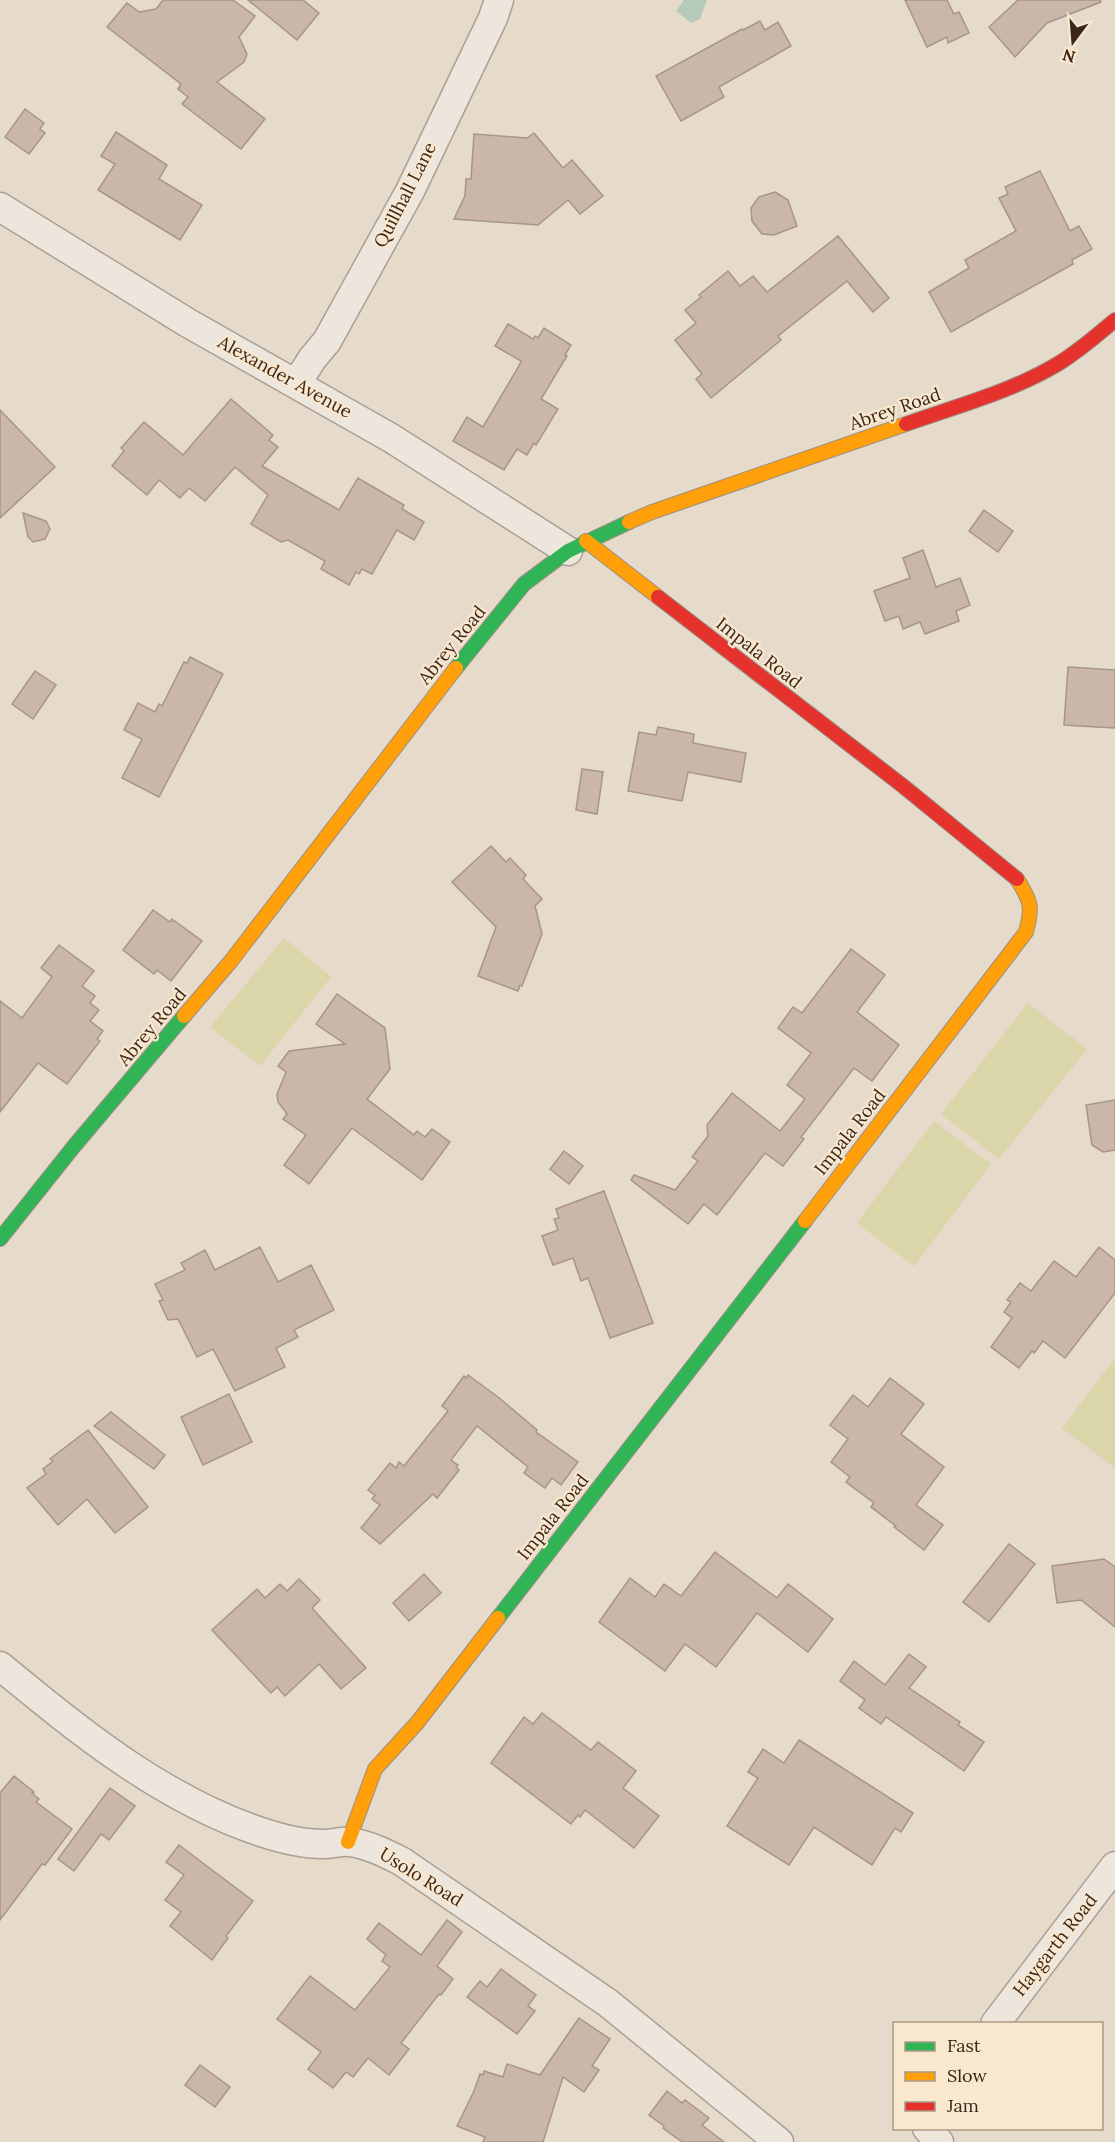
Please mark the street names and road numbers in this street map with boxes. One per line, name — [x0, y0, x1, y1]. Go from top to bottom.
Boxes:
street label: Quillhall Lane — [368, 138, 441, 251]
street label: Alexander Avenue — [213, 330, 357, 423]
street label: Abrey Road — [845, 382, 944, 435]
street label: Abrey Road — [412, 600, 491, 690]
street label: Impala Road — [712, 612, 807, 693]
street label: Abrey Road — [112, 983, 191, 1071]
street label: Impala Road — [809, 1084, 890, 1179]
street label: Impala Road — [512, 1469, 593, 1564]
street label: Usolo Road — [375, 1842, 467, 1911]
street label: Haygarth Road — [1007, 1889, 1102, 2001]

